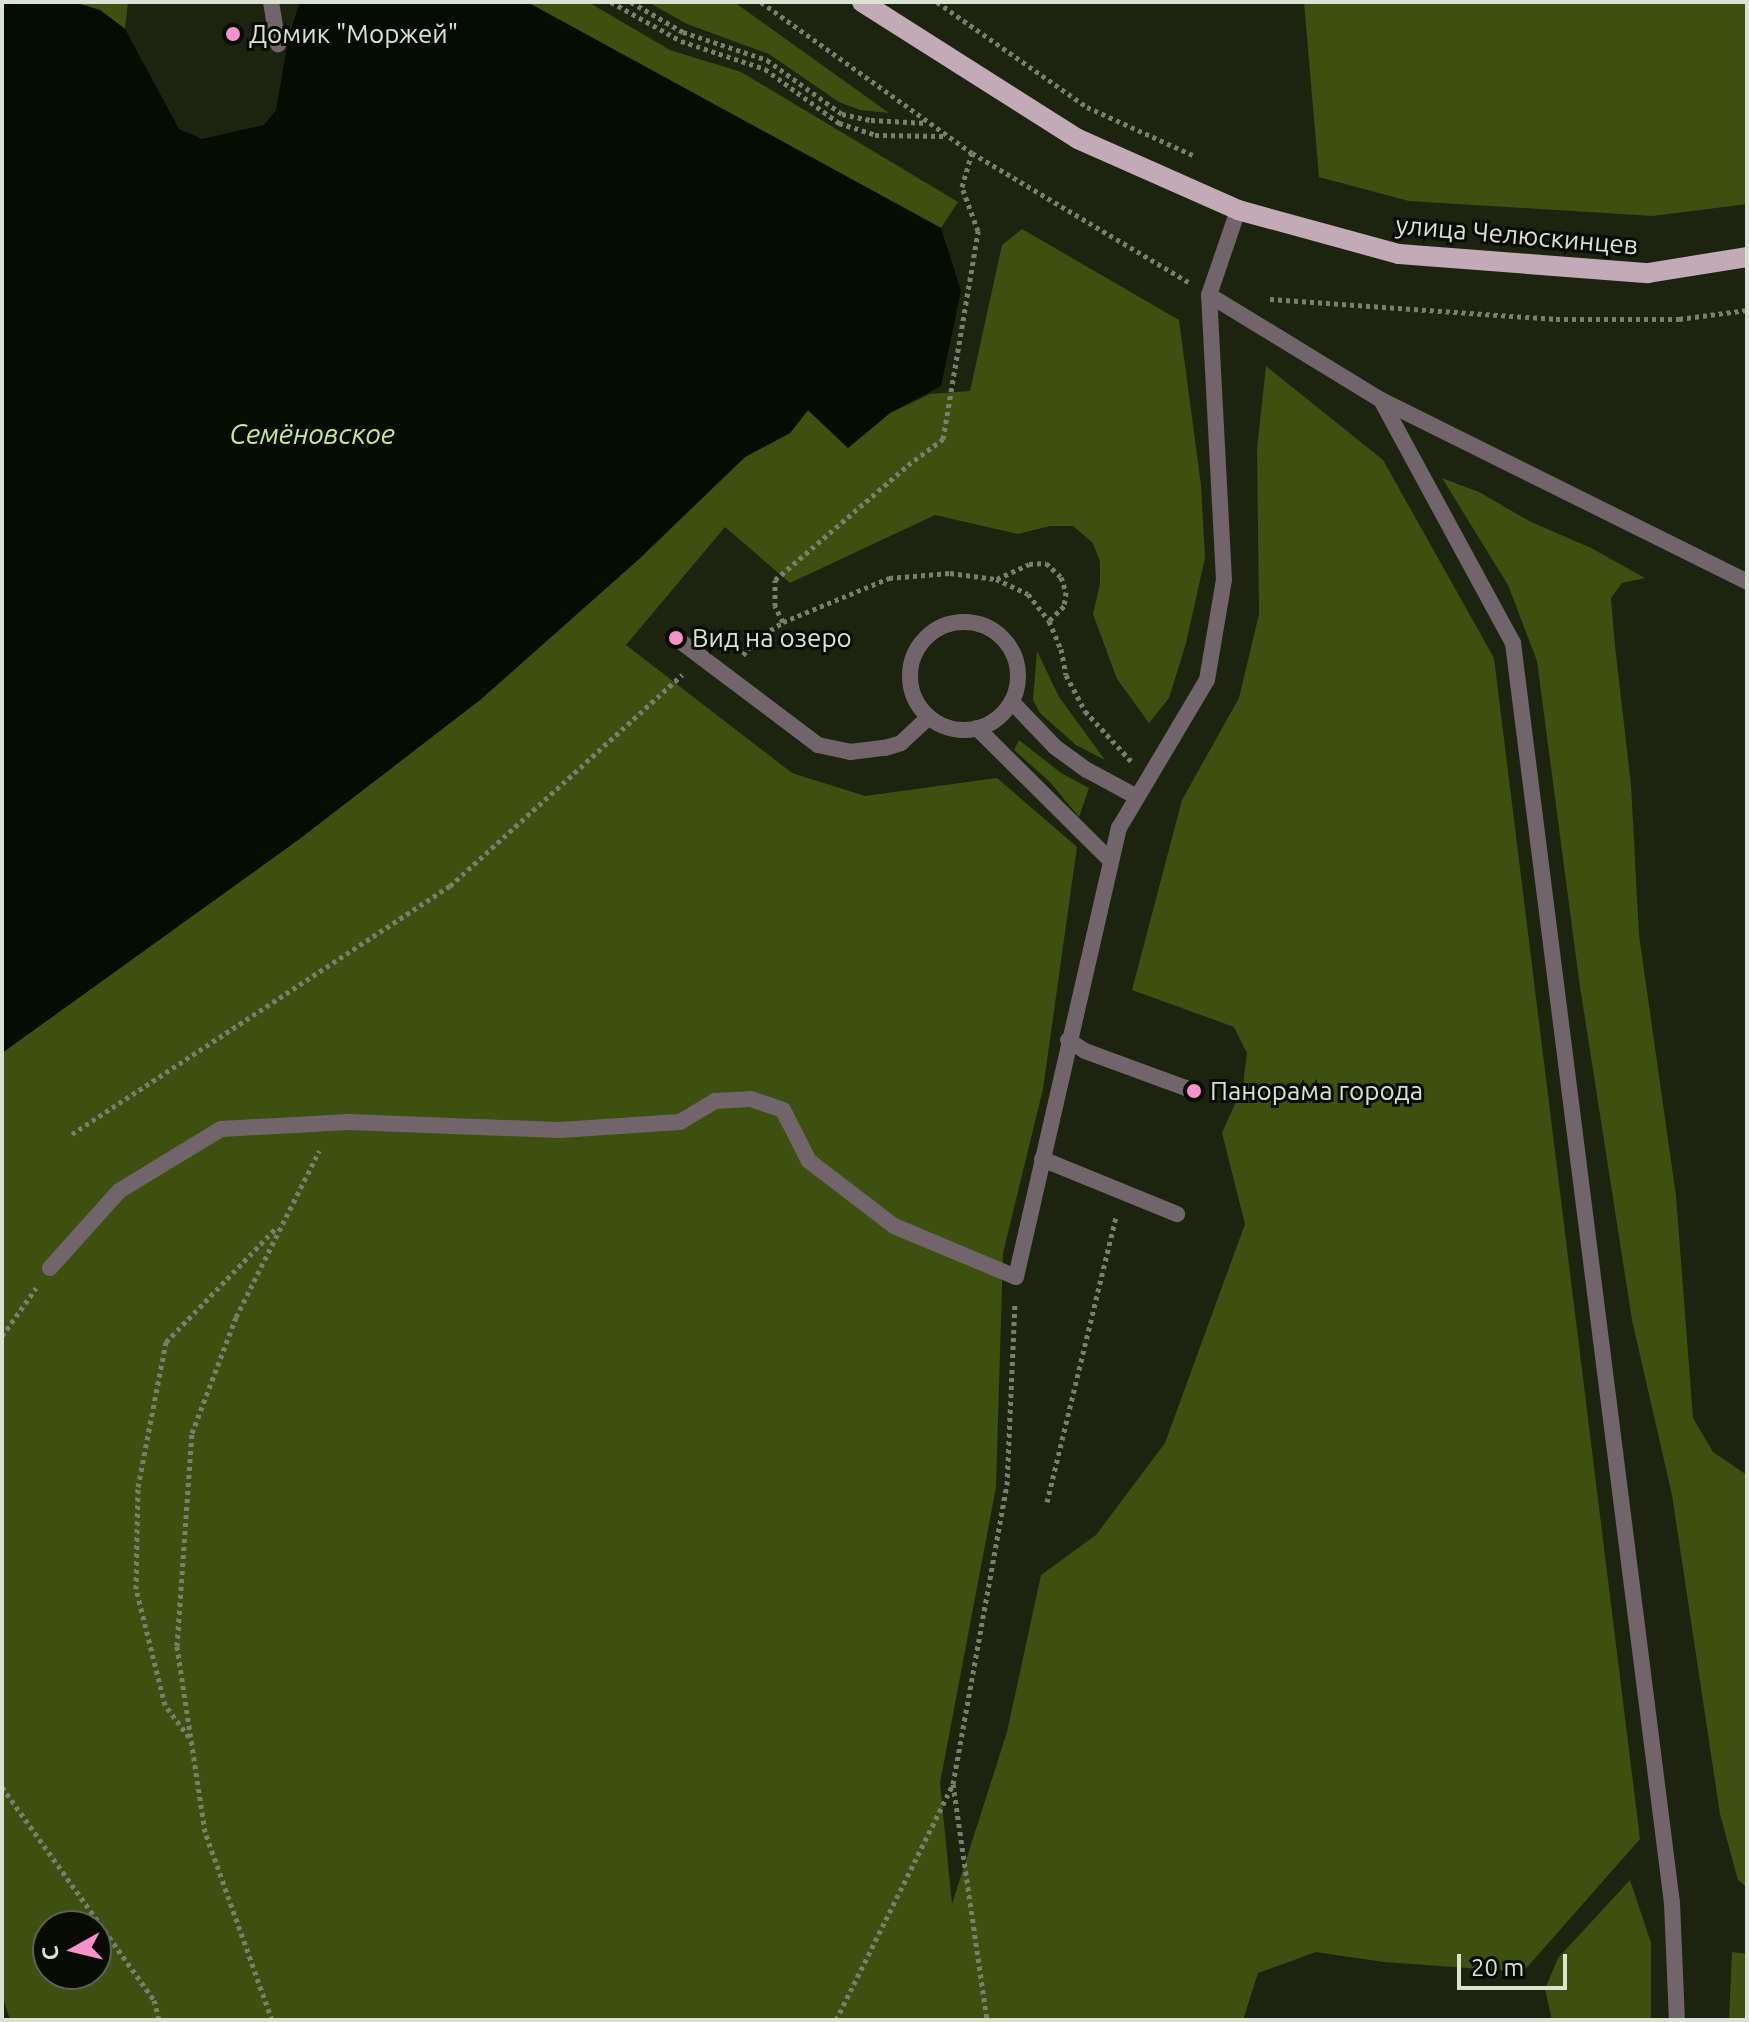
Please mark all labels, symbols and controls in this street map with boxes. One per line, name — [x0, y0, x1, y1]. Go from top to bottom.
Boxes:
place label: Домик "Моржей" — [249, 18, 458, 50]
marker: Домик "Моржей" — [224, 25, 242, 43]
street label: улица Челюскинцев — [1395, 209, 1639, 261]
water label: Семёновское — [229, 417, 395, 451]
place label: Вид на озеро — [692, 622, 852, 654]
marker: Вид на озеро — [667, 629, 685, 647]
place label: Панорама города — [1210, 1075, 1423, 1107]
marker: Панорама города — [1185, 1082, 1203, 1100]
north arrow — [32, 1910, 112, 1990]
scale bar — [1461, 1938, 1571, 1988]
text: С — [36, 1944, 63, 1962]
text: 20 m — [1471, 1954, 1524, 1981]

